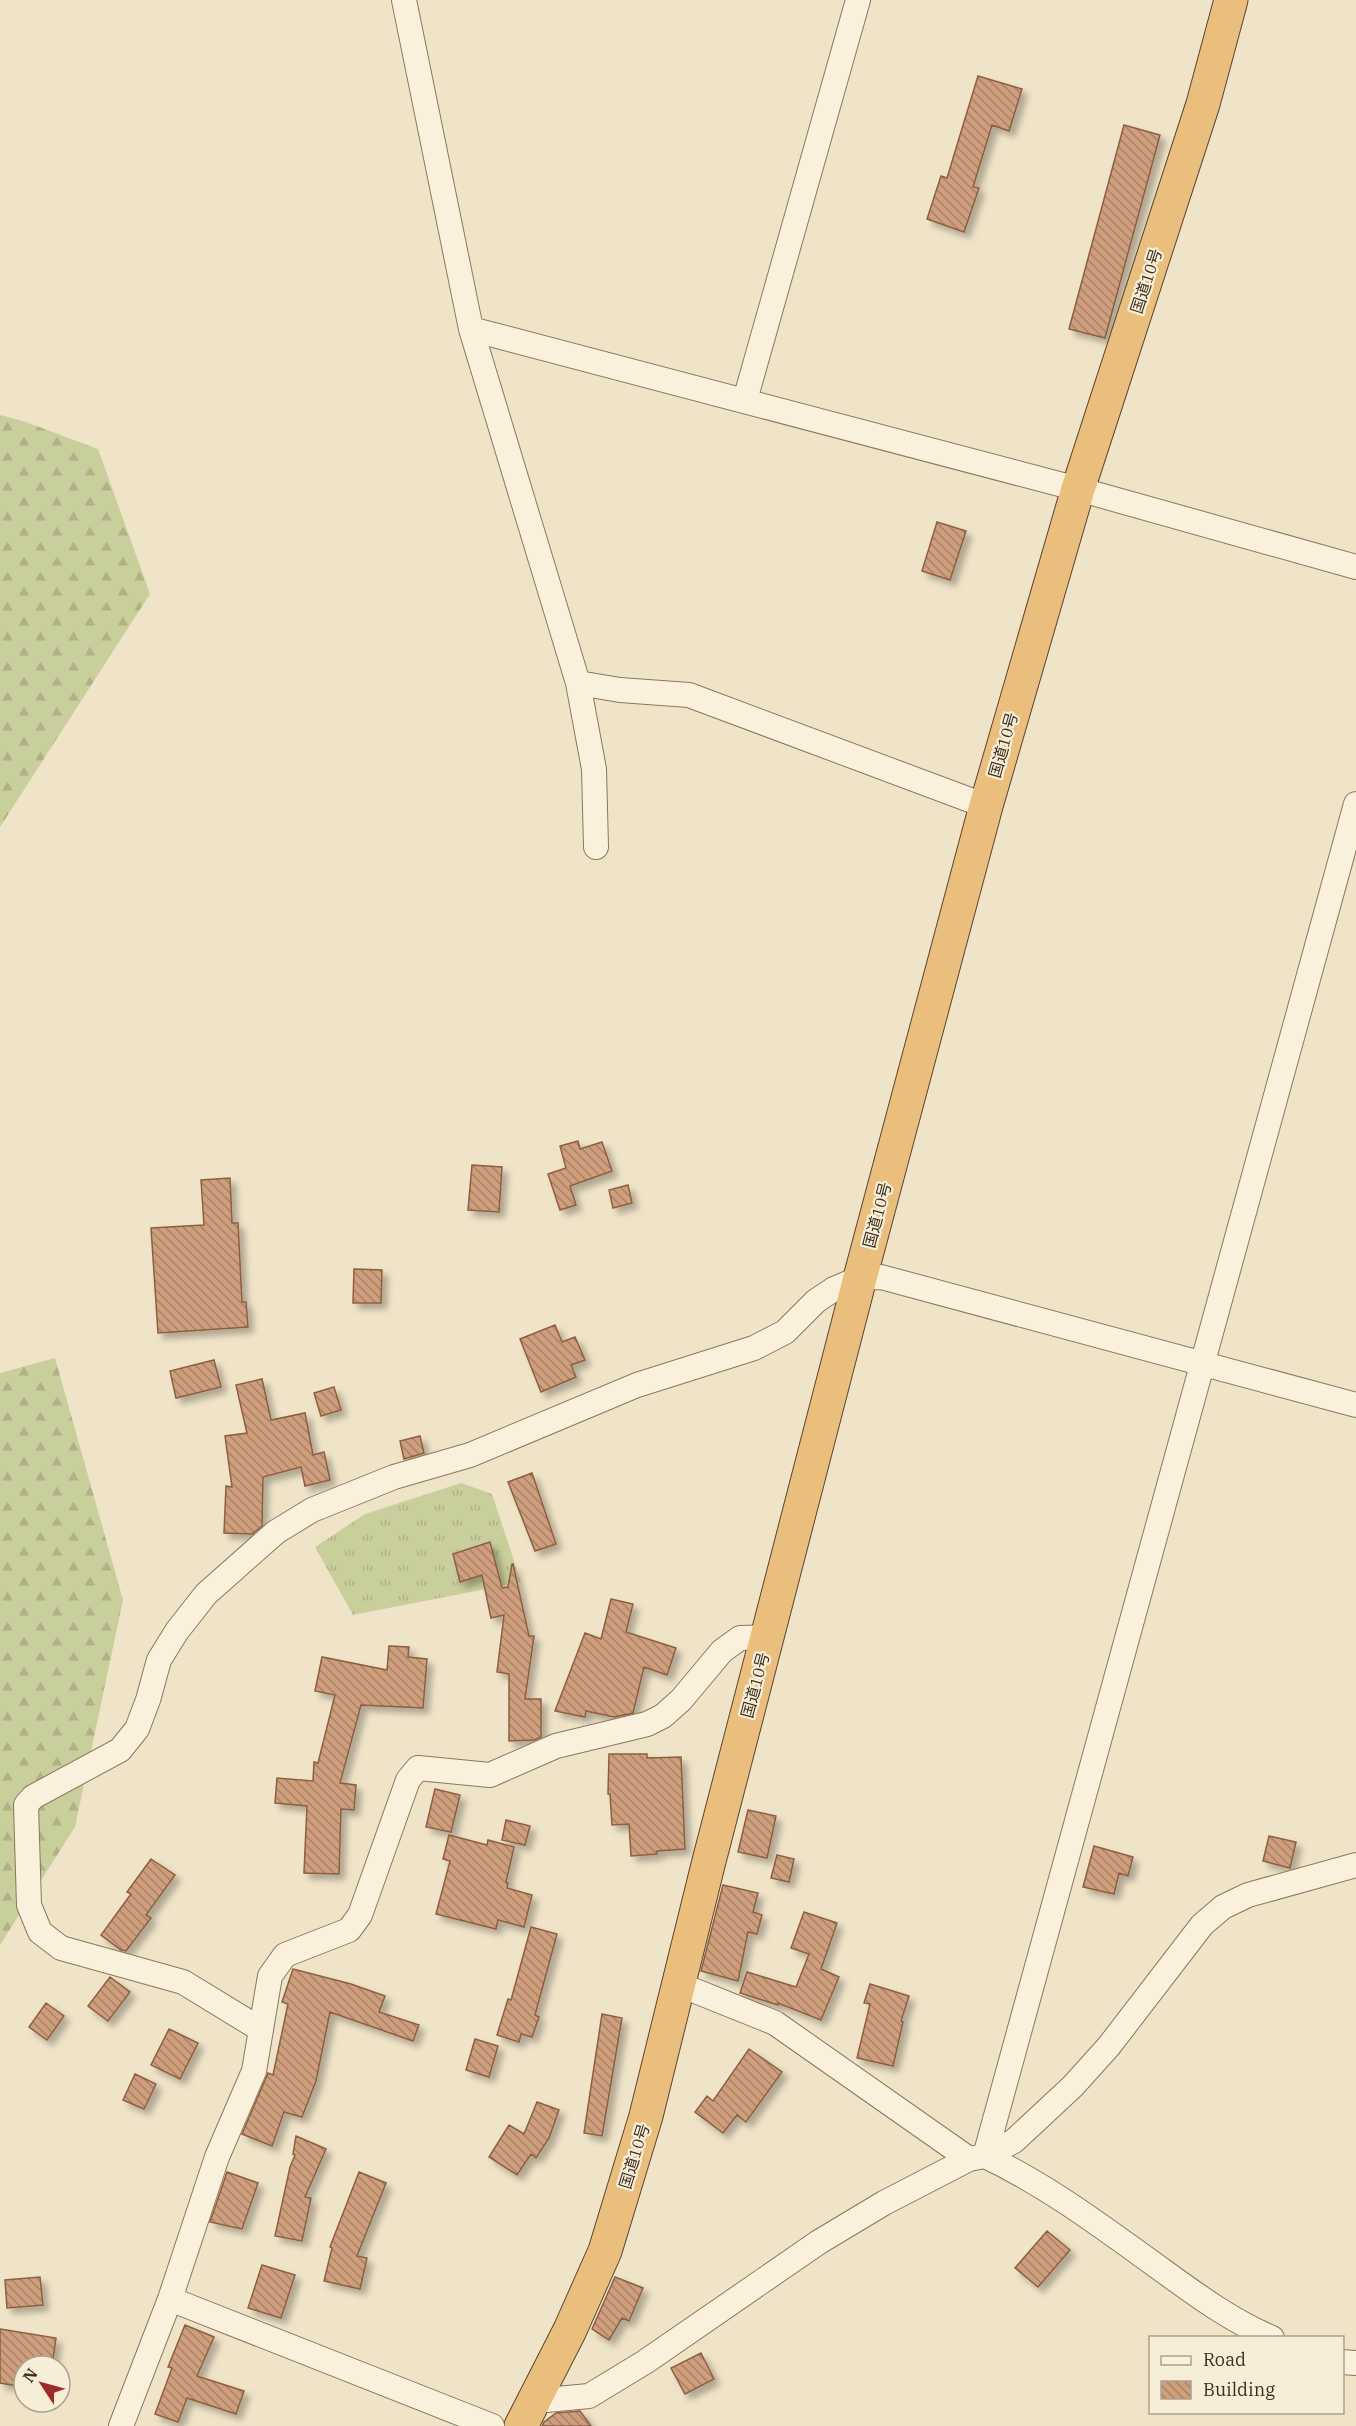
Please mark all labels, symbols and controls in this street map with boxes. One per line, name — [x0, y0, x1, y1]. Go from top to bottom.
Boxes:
street label: 国道10号 — [1126, 246, 1166, 316]
street label: 国道10号 — [984, 710, 1022, 780]
street label: 国道10号 — [859, 1180, 895, 1250]
street label: 国道10号 — [737, 1650, 773, 1720]
street label: 国道10号 — [615, 2121, 653, 2191]
legend — [1149, 2336, 1344, 2414]
text: Road — [1203, 2348, 1246, 2371]
north arrow — [12, 2354, 72, 2414]
text: N — [18, 2364, 42, 2386]
text: Building — [1203, 2378, 1275, 2401]

